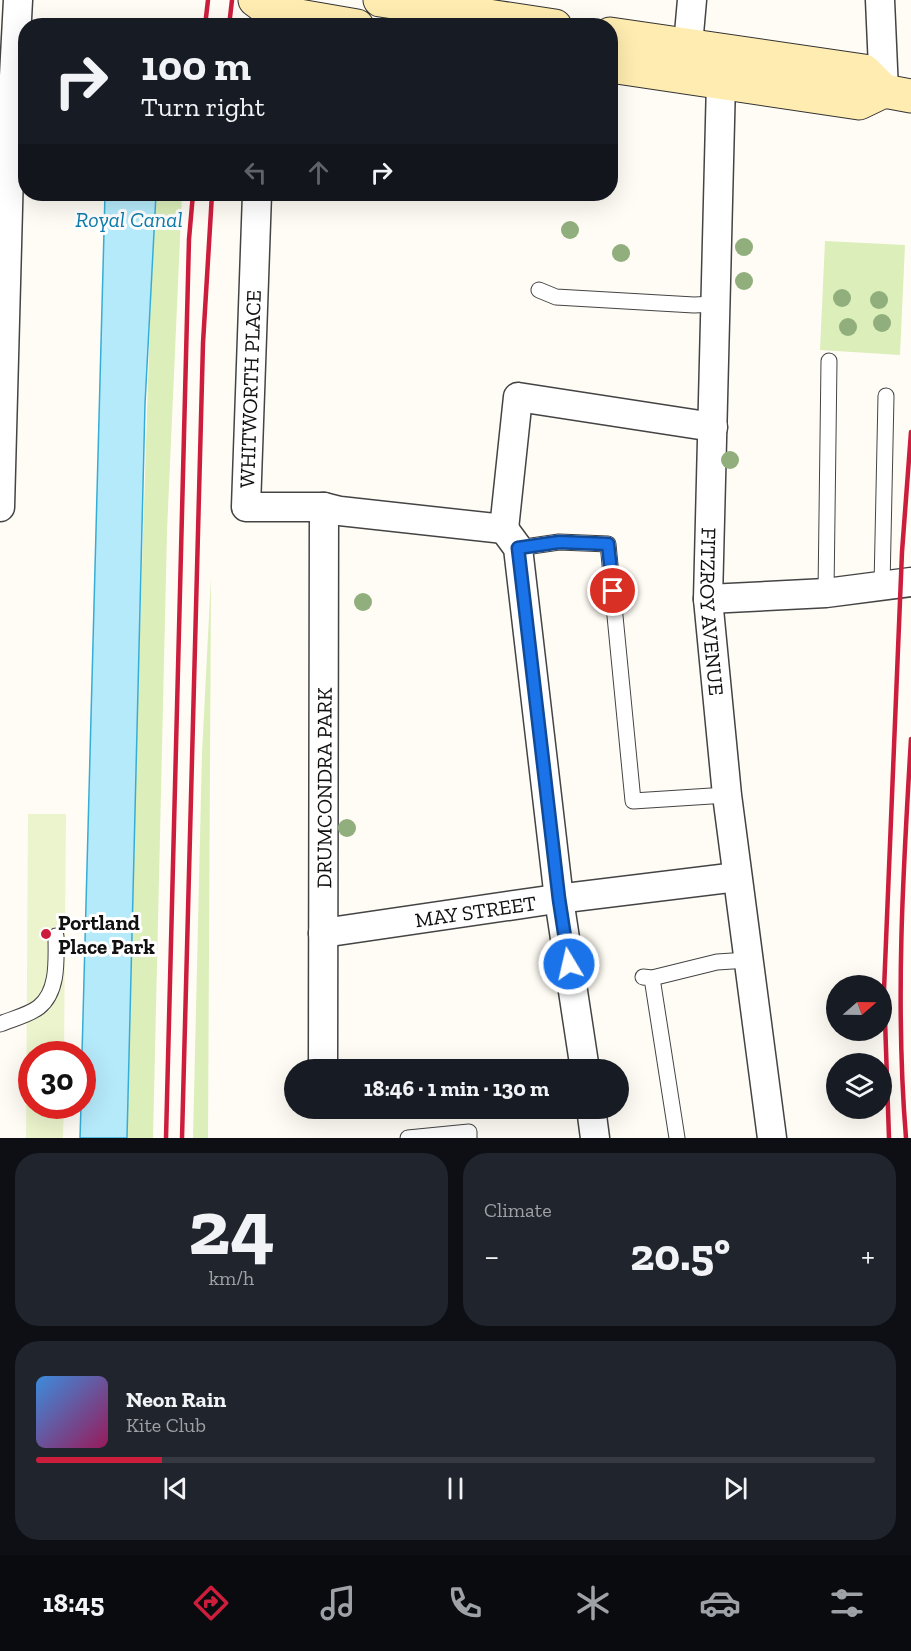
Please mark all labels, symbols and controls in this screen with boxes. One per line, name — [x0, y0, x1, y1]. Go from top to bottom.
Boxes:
text: 100 m — [141, 40, 251, 91]
icon: right — [42, 42, 120, 120]
text: Turn right — [141, 91, 265, 123]
icon: left — [239, 156, 272, 189]
icon: ahead — [302, 156, 335, 189]
icon: right — [365, 156, 398, 189]
water label: Royal Canal — [75, 206, 183, 233]
street label: WHITWORTH PLACE — [234, 289, 266, 489]
street label: FITZROY AVENUE — [695, 527, 730, 697]
pin — [587, 565, 638, 616]
icon: arrive — [596, 574, 629, 607]
street label: DRUMCONDRA PARK — [311, 687, 336, 889]
street label: MAY STREET — [413, 890, 538, 932]
place label: Portland Place Park — [58, 910, 155, 959]
marker: Portland Place Park — [39, 927, 53, 941]
position arrow — [537, 932, 601, 996]
north arrow — [826, 975, 892, 1041]
map controls — [826, 975, 892, 1119]
speed limit sign: 30 — [18, 1041, 96, 1119]
button: layers — [826, 1053, 892, 1119]
text: 18:46 · 1 min · 130 m — [364, 1075, 549, 1102]
text: 24 — [188, 1180, 275, 1274]
text: Climate — [484, 1198, 552, 1222]
text: 20.5° — [630, 1228, 730, 1282]
text: − — [484, 1236, 499, 1275]
text: + — [861, 1236, 875, 1275]
text: km/h — [209, 1266, 254, 1290]
text: Neon Rain — [126, 1386, 226, 1413]
text: Kite Club — [126, 1413, 206, 1437]
icon: previous — [159, 1472, 192, 1505]
icon: pause — [439, 1472, 472, 1505]
icon: next — [719, 1472, 752, 1505]
icon: directions — [190, 1582, 232, 1624]
icon: music — [317, 1582, 359, 1624]
icon: phone — [444, 1582, 486, 1624]
icon: climate — [572, 1582, 614, 1624]
icon: car — [699, 1582, 741, 1624]
icon: filters — [826, 1582, 868, 1624]
text: 18:45 — [43, 1587, 104, 1619]

